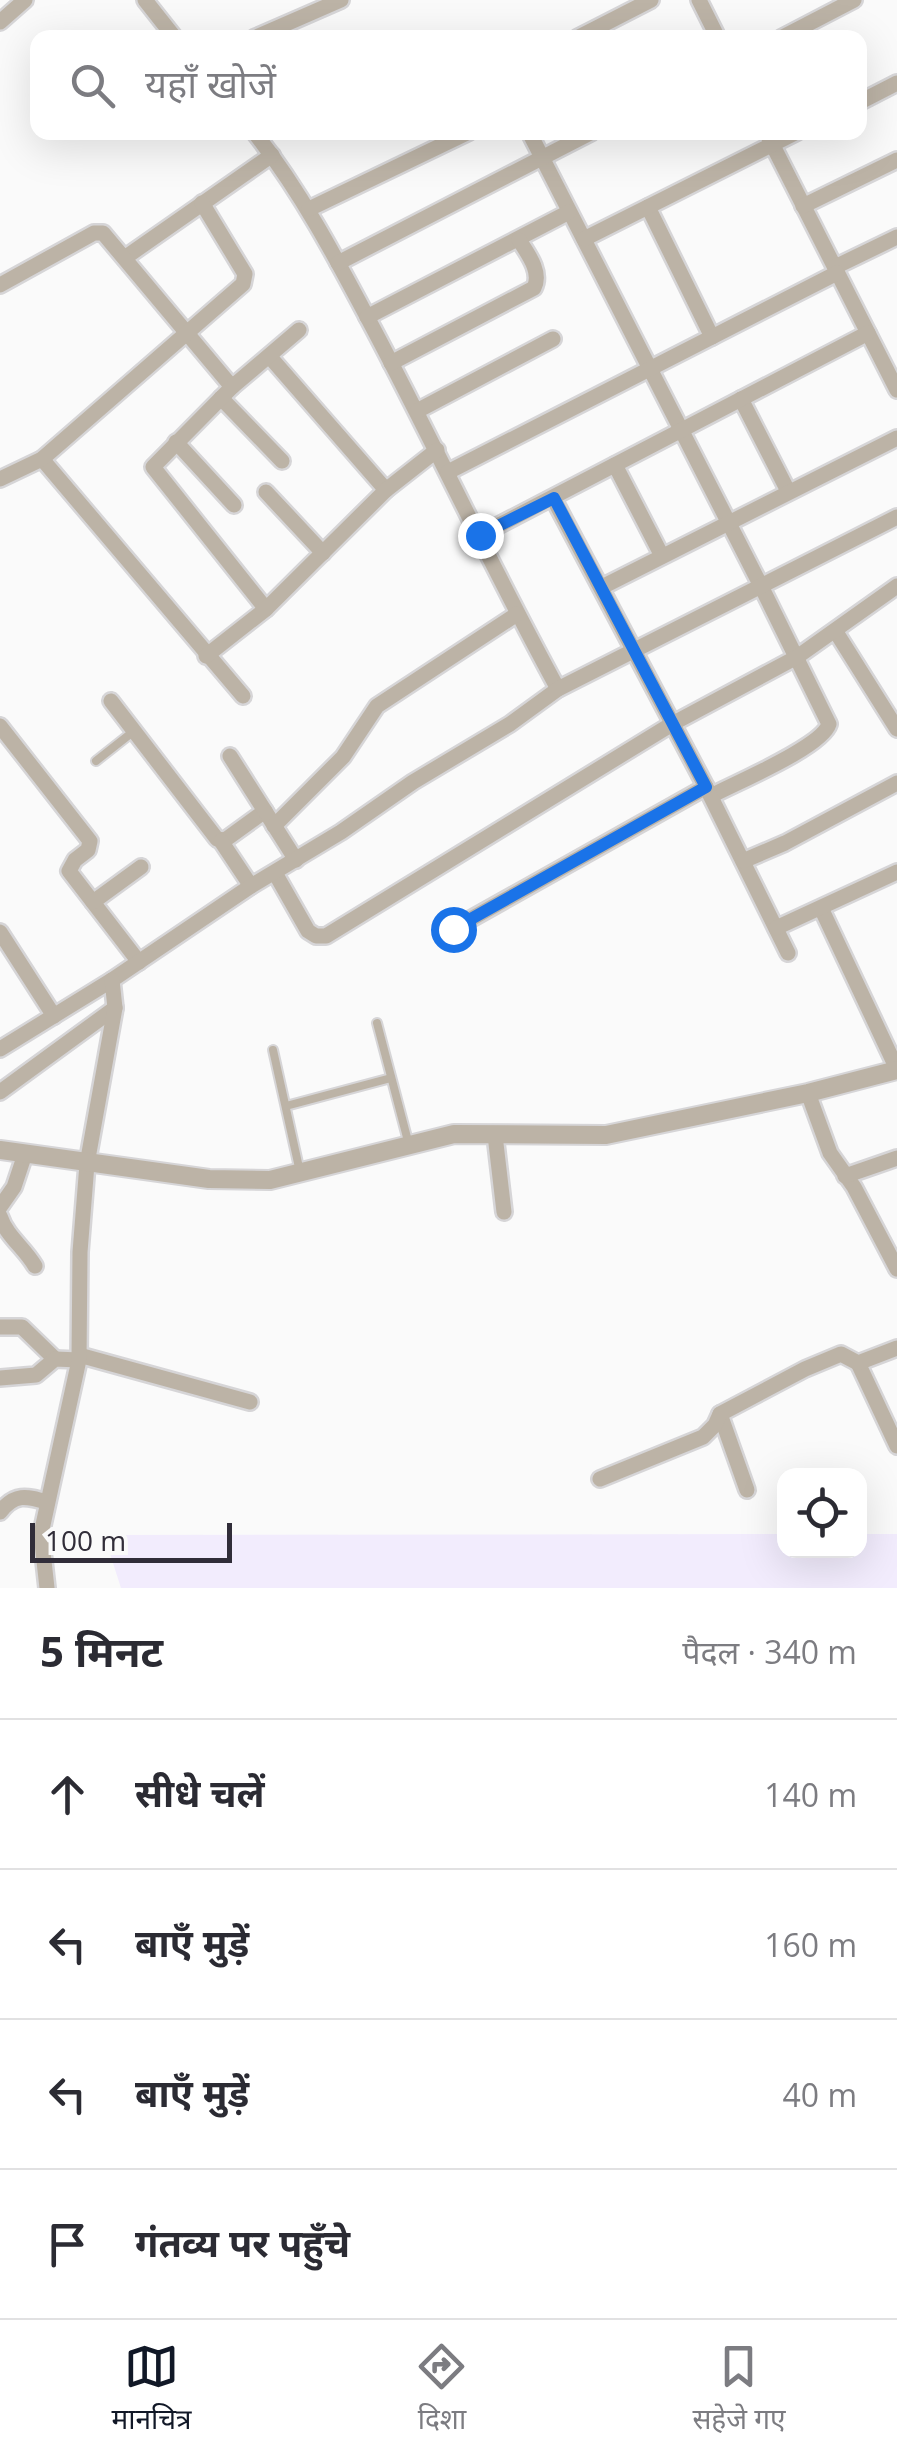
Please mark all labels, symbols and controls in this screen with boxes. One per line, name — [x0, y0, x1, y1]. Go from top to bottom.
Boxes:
search box — [30, 30, 867, 140]
text: यहाँ खोजें — [145, 57, 276, 109]
icon: search — [65, 58, 120, 113]
route end — [458, 513, 504, 559]
route start — [431, 907, 477, 953]
map controls — [777, 1468, 867, 1558]
button: locate — [777, 1468, 867, 1558]
scale bar — [30, 1518, 232, 1562]
text: 100 m — [45, 1521, 126, 1559]
text: 5 मिनट — [40, 1622, 163, 1679]
text: पैदल · 340 m — [682, 1630, 857, 1673]
text: सीधे चलें — [135, 1766, 265, 1818]
icon: ahead — [40, 1767, 95, 1822]
text: 140 m — [764, 1773, 857, 1816]
text: बाएँ मुड़ें — [135, 1916, 249, 1968]
icon: left — [40, 1917, 95, 1972]
text: 160 m — [764, 1923, 857, 1966]
text: बाएँ मुड़ें — [135, 2066, 249, 2118]
icon: left — [40, 2067, 95, 2122]
text: 40 m — [782, 2073, 857, 2116]
text: गंतव्य पर पहुँचे — [135, 2216, 350, 2268]
icon: arrive — [40, 2217, 95, 2272]
tab: मानचित्र — [111, 2339, 192, 2440]
tab: दिशा — [414, 2339, 469, 2440]
tab: सहेजे गए — [692, 2339, 786, 2440]

